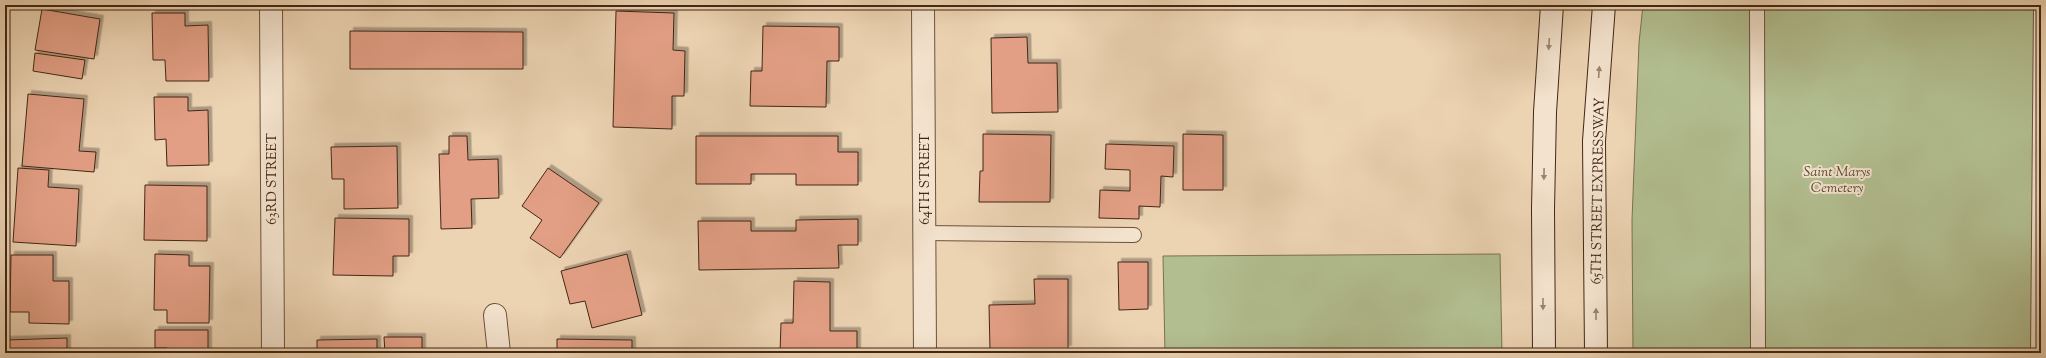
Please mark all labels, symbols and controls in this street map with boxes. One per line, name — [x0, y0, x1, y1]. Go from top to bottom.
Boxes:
one-way arrow — [1546, 38, 1553, 50]
one-way arrow — [1596, 65, 1602, 78]
street label: 65TH STREET EXPRESSWAY — [1587, 97, 1611, 285]
street label: 63RD STREET — [263, 133, 283, 225]
street label: 64TH STREET — [916, 133, 936, 225]
park label: Saint Marys Cemetery — [1804, 163, 1871, 199]
one-way arrow — [1540, 168, 1547, 180]
one-way arrow — [1540, 298, 1546, 311]
one-way arrow — [1593, 307, 1599, 320]

